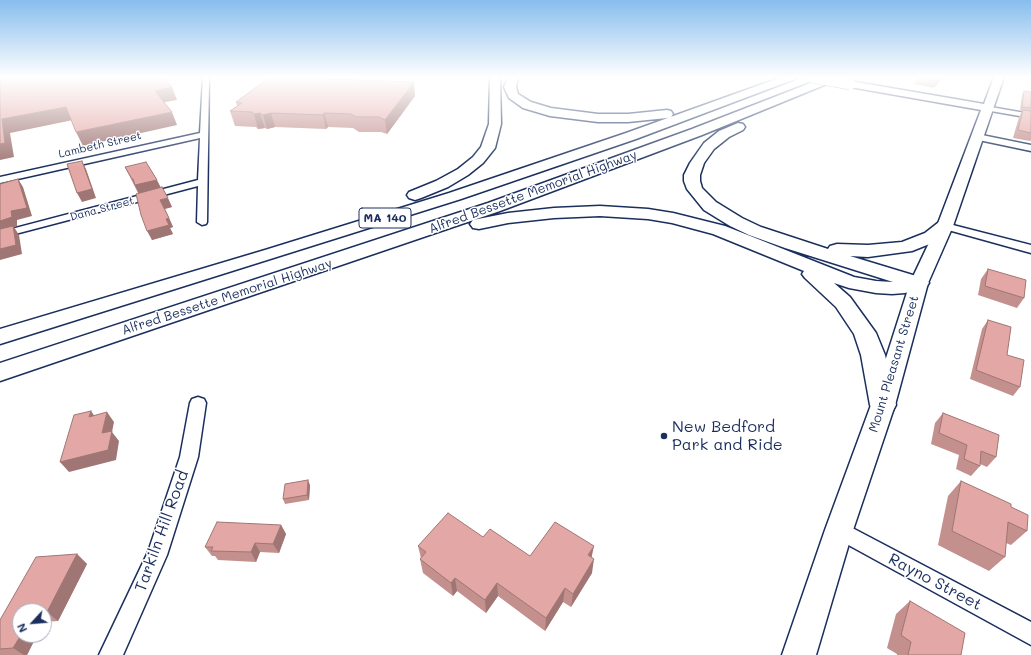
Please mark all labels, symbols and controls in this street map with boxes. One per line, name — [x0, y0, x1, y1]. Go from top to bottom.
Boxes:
street label: Lambeth Street — [57, 129, 143, 161]
street label: Alfred Bessette Memorial Highway — [427, 147, 639, 237]
street label: Dana Street — [68, 194, 136, 224]
road number: MA 140 — [359, 208, 411, 228]
street label: Alfred Bessette Memorial Highway — [120, 256, 334, 338]
street label: Mount Pleasant Street — [866, 294, 922, 434]
place label: New Bedford Park and Ride — [672, 417, 783, 455]
marker: New Bedford Park and Ride — [659, 431, 669, 441]
street label: Tarkiln Hill Road — [131, 468, 193, 594]
street label: Rayno Street — [885, 549, 985, 615]
north arrow — [12, 603, 52, 643]
text: N — [13, 621, 30, 635]

